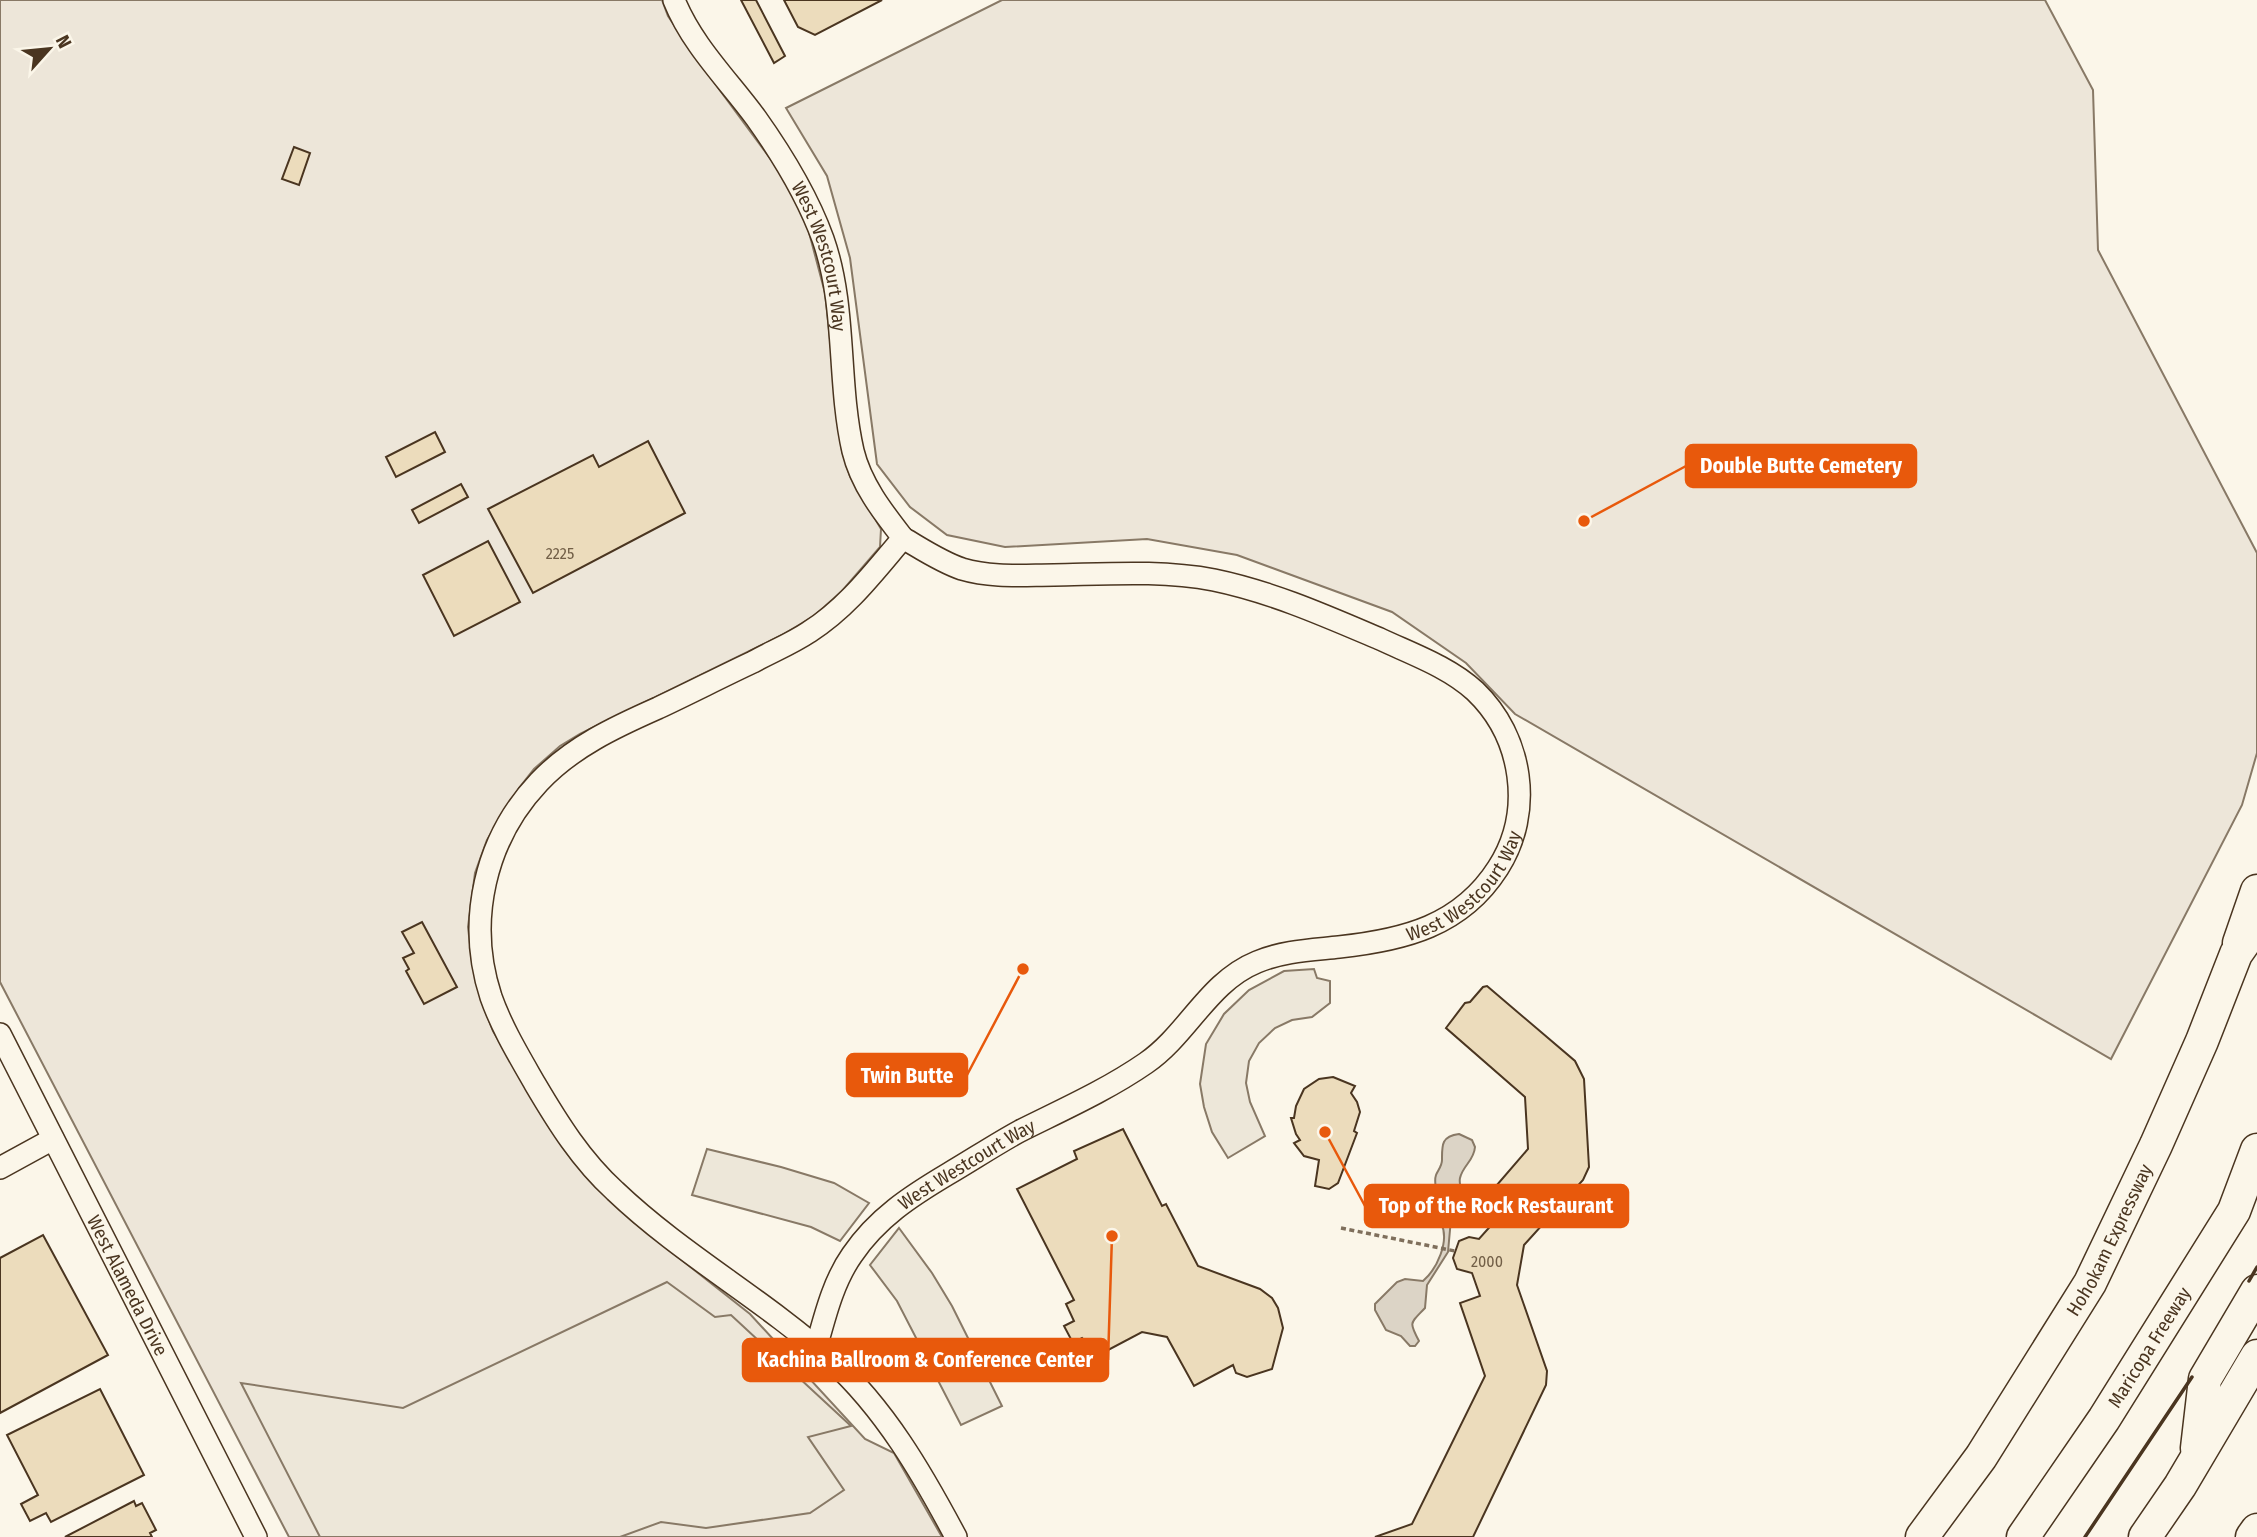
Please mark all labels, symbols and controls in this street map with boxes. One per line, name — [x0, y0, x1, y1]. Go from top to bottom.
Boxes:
north arrow — [14, 14, 84, 84]
text: N — [51, 31, 77, 52]
street label: West Westcourt Way — [787, 178, 851, 333]
callout: Double Butte Cemetery — [1686, 445, 1916, 487]
text: Double Butte Cemetery — [1700, 453, 1903, 479]
house number: 2225 — [546, 544, 574, 563]
street label: West Westcourt Way — [1403, 827, 1526, 946]
callout: Twin Butte — [847, 1054, 967, 1096]
text: Twin Butte — [861, 1063, 954, 1089]
street label: West Westcourt Way — [894, 1114, 1039, 1215]
street label: Hohokam Expressway — [2061, 1160, 2157, 1320]
callout: Top of the Rock Restaurant — [1365, 1185, 1628, 1227]
text: Top of the Rock Restaurant — [1379, 1193, 1614, 1219]
street label: West Alameda Drive — [82, 1211, 173, 1360]
house number: 2000 — [1471, 1252, 1503, 1271]
street label: Maricopa Freeway — [2103, 1282, 2196, 1412]
callout: Kachina Ballroom & Conference Center — [743, 1339, 1108, 1381]
text: Kachina Ballroom & Conference Center — [757, 1347, 1093, 1373]

